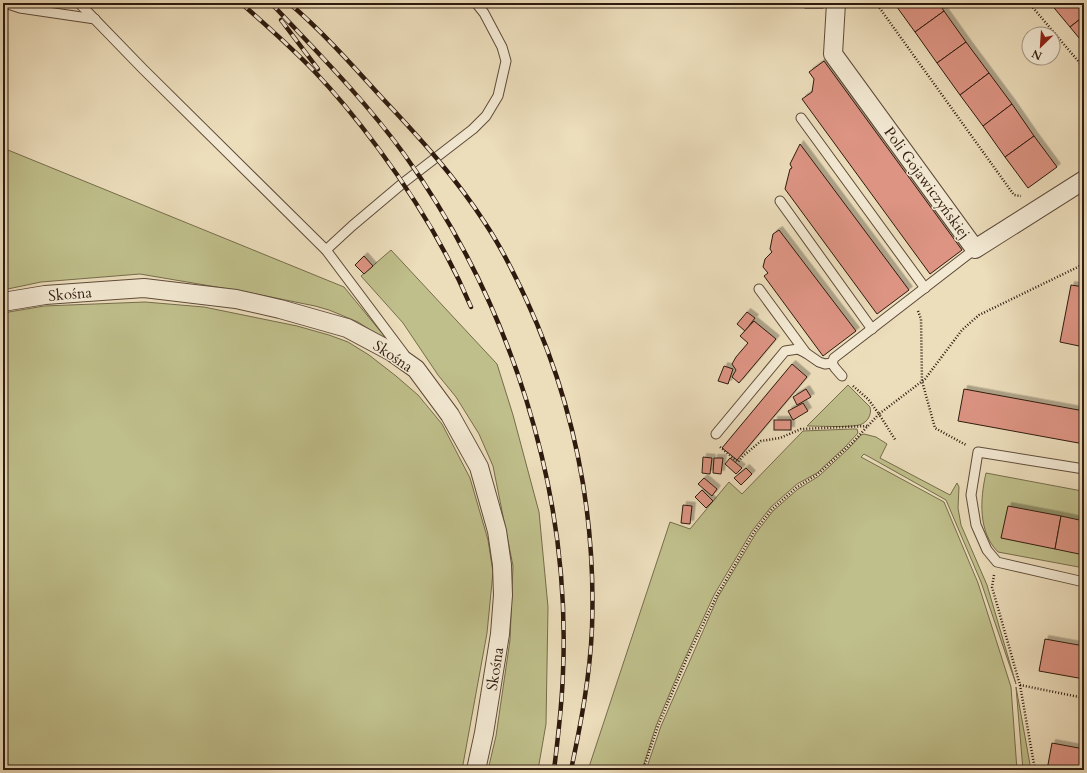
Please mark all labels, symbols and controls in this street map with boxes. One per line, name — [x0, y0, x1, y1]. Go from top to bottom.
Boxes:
north arrow — [1021, 26, 1061, 66]
text: N — [1029, 46, 1044, 63]
street label: Poli Gojawiczyńskiej — [879, 123, 975, 243]
street label: Skośna — [47, 282, 93, 306]
street label: Skośna — [369, 335, 417, 377]
street label: Skośna — [482, 645, 508, 692]

